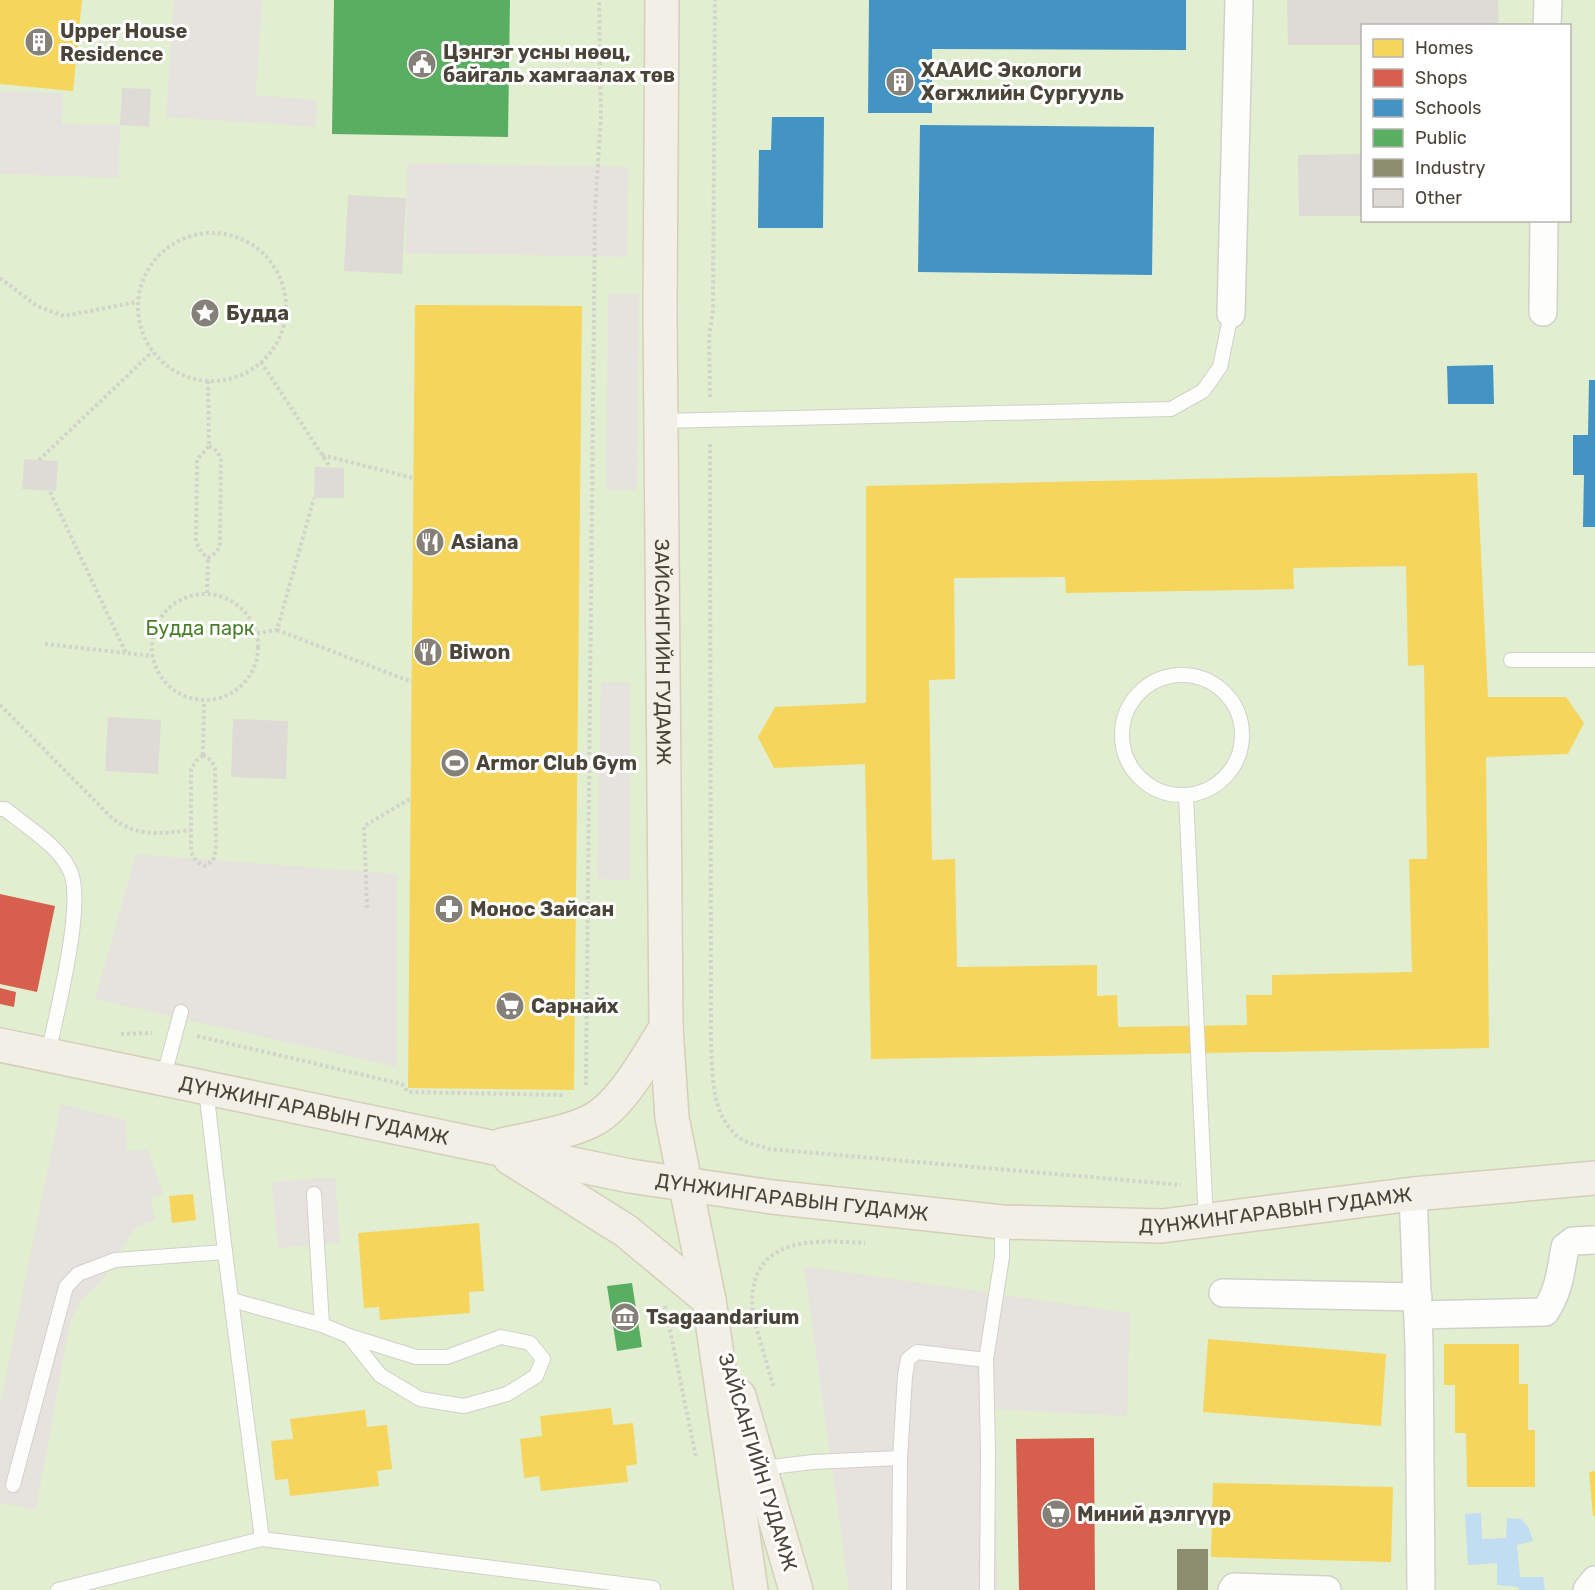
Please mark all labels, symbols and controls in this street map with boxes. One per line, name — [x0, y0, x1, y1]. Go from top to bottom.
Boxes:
place label: Upper House Residence — [60, 19, 188, 66]
legend — [1361, 24, 1571, 222]
building icon: Upper House Residence — [23, 26, 55, 58]
text: Homes — [1415, 37, 1473, 59]
place label: Цэнгэг усны нөөц, байгаль хамгаалах төв — [443, 40, 675, 87]
public building icon: Цэнгэг усны нөөц, байгаль хамгаалах төв — [406, 48, 438, 80]
place label: ХААИС Экологи Хөгжлийн Сургууль — [921, 58, 1124, 105]
building icon: ХААИС Экологи Хөгжлийн Сургууль — [884, 66, 916, 98]
text: Shops — [1415, 67, 1467, 89]
text: Schools — [1415, 97, 1481, 119]
text: Public — [1415, 127, 1467, 149]
text: Industry — [1415, 157, 1485, 179]
text: Other — [1415, 187, 1462, 209]
place icon: Будда — [189, 297, 221, 329]
place label: Будда — [226, 301, 289, 325]
restaurant icon: Asiana — [414, 526, 446, 558]
place label: Asiana — [451, 530, 519, 554]
street label: ЗАЙСАНГИЙН ГУДАМЖ — [650, 539, 676, 766]
park label: Будда парк — [145, 616, 255, 640]
restaurant icon: Biwon — [412, 636, 444, 668]
place label: Biwon — [449, 640, 510, 664]
sports icon: Armor Club Gym — [439, 747, 471, 779]
place label: Armor Club Gym — [476, 751, 637, 775]
pharmacy icon: Монос Зайсан — [433, 893, 465, 925]
place label: Монос Зайсан — [470, 897, 614, 921]
supermarket icon: Сарнайх — [494, 990, 526, 1022]
place label: Сарнайх — [531, 994, 619, 1018]
street label: ДҮНЖИНГАРАВЫН ГУДАМЖ — [177, 1071, 451, 1150]
street label: ДҮНЖИНГАРАВЫН ГУДАМЖ — [654, 1168, 930, 1226]
street label: ДҮНЖИНГАРАВЫН ГУДАМЖ — [1139, 1182, 1414, 1238]
museum icon: Tsagaandarium — [609, 1301, 641, 1333]
place label: Tsagaandarium — [646, 1305, 799, 1329]
street label: ЗАЙСАНГИЙН ГУДАМЖ — [713, 1350, 803, 1574]
supermarket icon: Миний дэлгүүр — [1040, 1498, 1072, 1530]
place label: Миний дэлгүүр — [1077, 1502, 1231, 1526]

